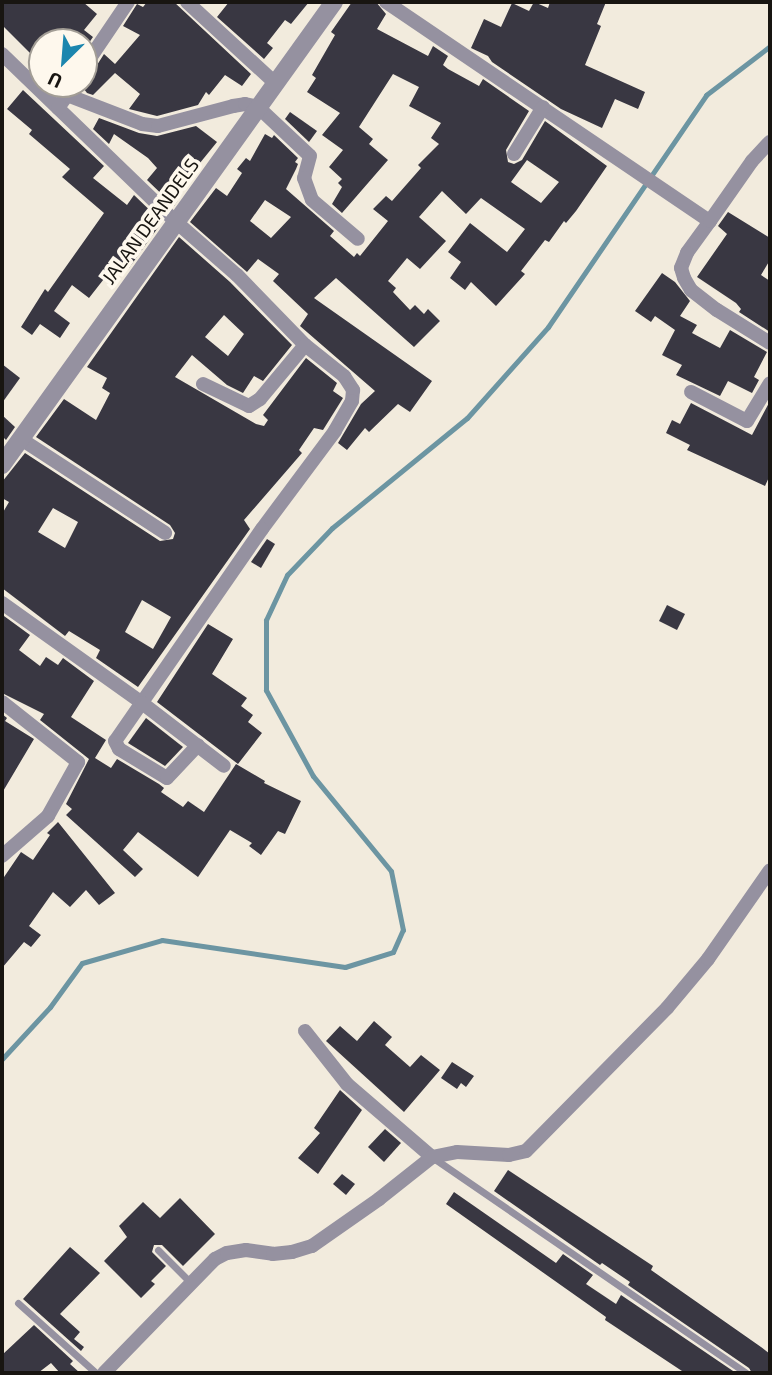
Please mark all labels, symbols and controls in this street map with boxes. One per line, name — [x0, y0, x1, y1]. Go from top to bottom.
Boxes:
north arrow — [28, 28, 98, 98]
text: U — [44, 67, 66, 94]
street label: JALAN DEANDELS — [97, 154, 203, 288]

